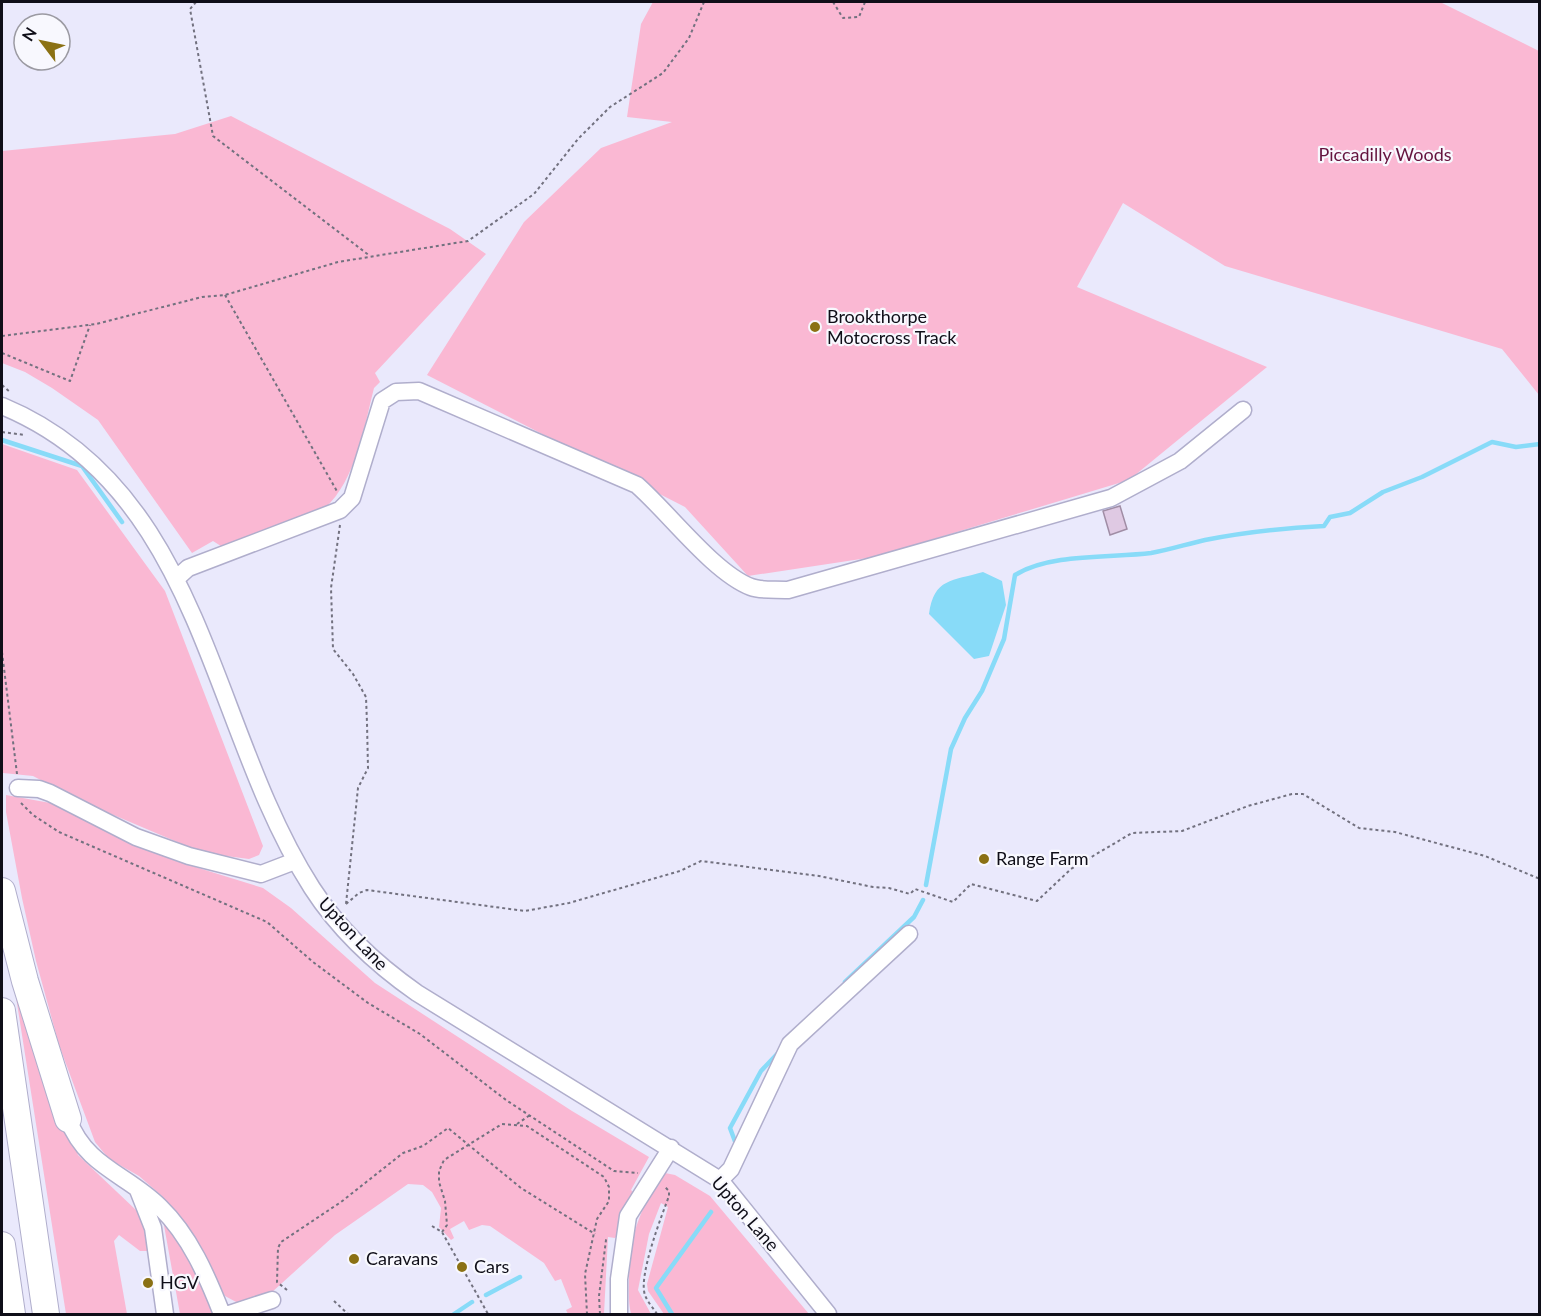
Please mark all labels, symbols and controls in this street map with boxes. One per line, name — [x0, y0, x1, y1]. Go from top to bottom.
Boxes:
north arrow — [12, 12, 72, 72]
text: N — [18, 24, 40, 44]
park label: Piccadilly Woods — [1318, 143, 1452, 165]
place label: Brookthorpe Motocross Track — [827, 305, 957, 348]
marker: Brookthorpe Motocross Track — [808, 320, 822, 334]
place label: Range Farm — [996, 847, 1089, 869]
marker: Range Farm — [977, 852, 991, 866]
street label: Upton Lane — [314, 892, 393, 974]
street label: Upton Lane — [707, 1171, 784, 1255]
place label: Caravans — [366, 1247, 438, 1269]
marker: Caravans — [347, 1252, 361, 1266]
place label: Cars — [474, 1255, 509, 1277]
marker: Cars — [455, 1260, 469, 1274]
place label: HGV — [160, 1271, 200, 1293]
marker: HGV — [141, 1276, 155, 1290]

